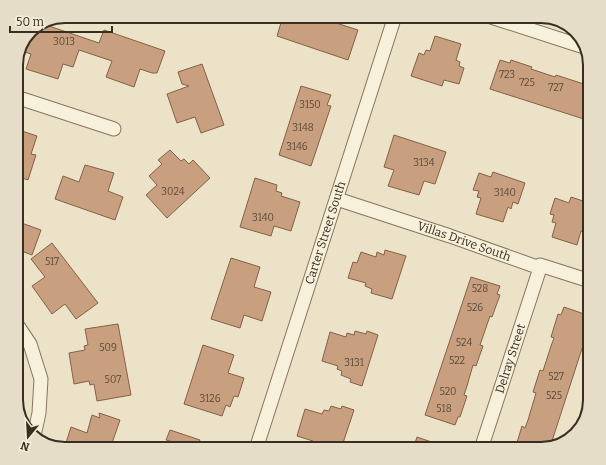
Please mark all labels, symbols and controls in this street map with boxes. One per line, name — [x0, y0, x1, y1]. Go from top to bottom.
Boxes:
scale bar — [10, 8, 112, 34]
text: 50 m — [16, 15, 45, 29]
house number: 3013 — [53, 36, 75, 48]
house number: 723 — [499, 69, 515, 81]
house number: 725 — [519, 77, 535, 89]
house number: 727 — [548, 82, 564, 94]
house number: 3150 — [299, 99, 321, 111]
house number: 3148 — [292, 122, 314, 134]
house number: 3146 — [286, 141, 308, 153]
house number: 3134 — [413, 157, 435, 169]
street label: Carter Street South — [302, 179, 349, 286]
house number: 3024 — [161, 186, 185, 198]
house number: 3140 — [494, 187, 516, 199]
house number: 3140 — [252, 212, 274, 224]
street label: Villas Drive South — [416, 219, 513, 264]
house number: 517 — [45, 256, 59, 268]
house number: 528 — [472, 283, 488, 295]
house number: 526 — [467, 302, 483, 314]
street label: Delray Street — [493, 321, 529, 395]
house number: 524 — [456, 337, 472, 349]
house number: 509 — [99, 342, 117, 354]
house number: 522 — [449, 355, 465, 367]
house number: 3131 — [344, 357, 364, 369]
house number: 527 — [548, 371, 564, 383]
house number: 507 — [105, 374, 121, 386]
house number: 520 — [439, 386, 457, 398]
house number: 525 — [546, 390, 562, 402]
house number: 3126 — [199, 393, 221, 405]
house number: 518 — [436, 403, 452, 415]
north arrow — [8, 417, 48, 457]
text: N — [19, 438, 31, 454]

